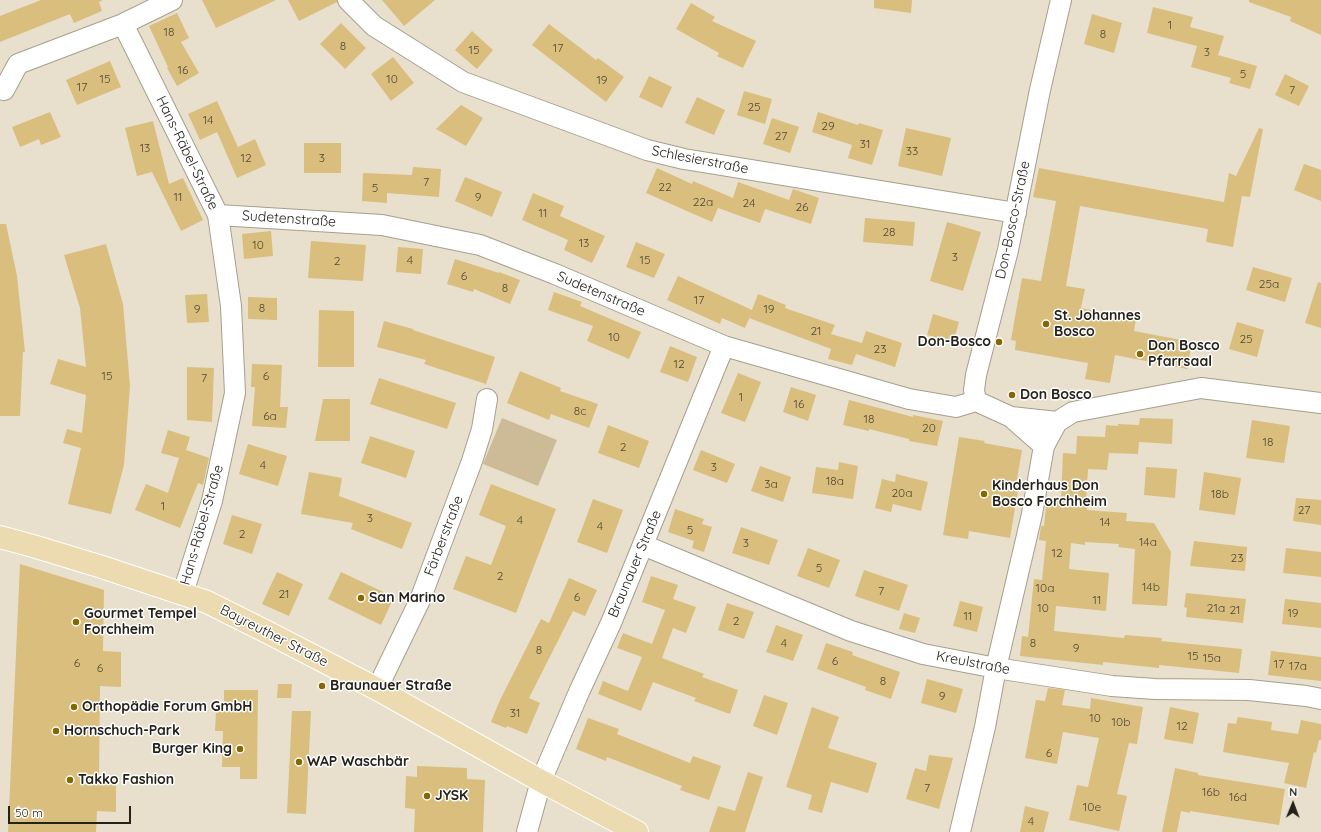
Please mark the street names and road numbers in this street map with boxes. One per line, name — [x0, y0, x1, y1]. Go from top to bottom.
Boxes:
street label: Hans-Räbel-Straße — [152, 93, 222, 213]
street label: Schlesierstraße — [650, 142, 750, 178]
street label: Don-Bosco-Straße — [992, 159, 1034, 281]
street label: Sudetenstraße — [241, 207, 337, 231]
street label: Sudetenstraße — [554, 268, 648, 320]
street label: Hans-Räbel-Straße — [177, 463, 227, 587]
street label: Färberstraße — [421, 493, 467, 579]
street label: Braunauer Straße — [605, 508, 665, 620]
street label: Bayreuther Straße — [217, 601, 331, 671]
street label: Kreulstraße — [935, 648, 1011, 678]

